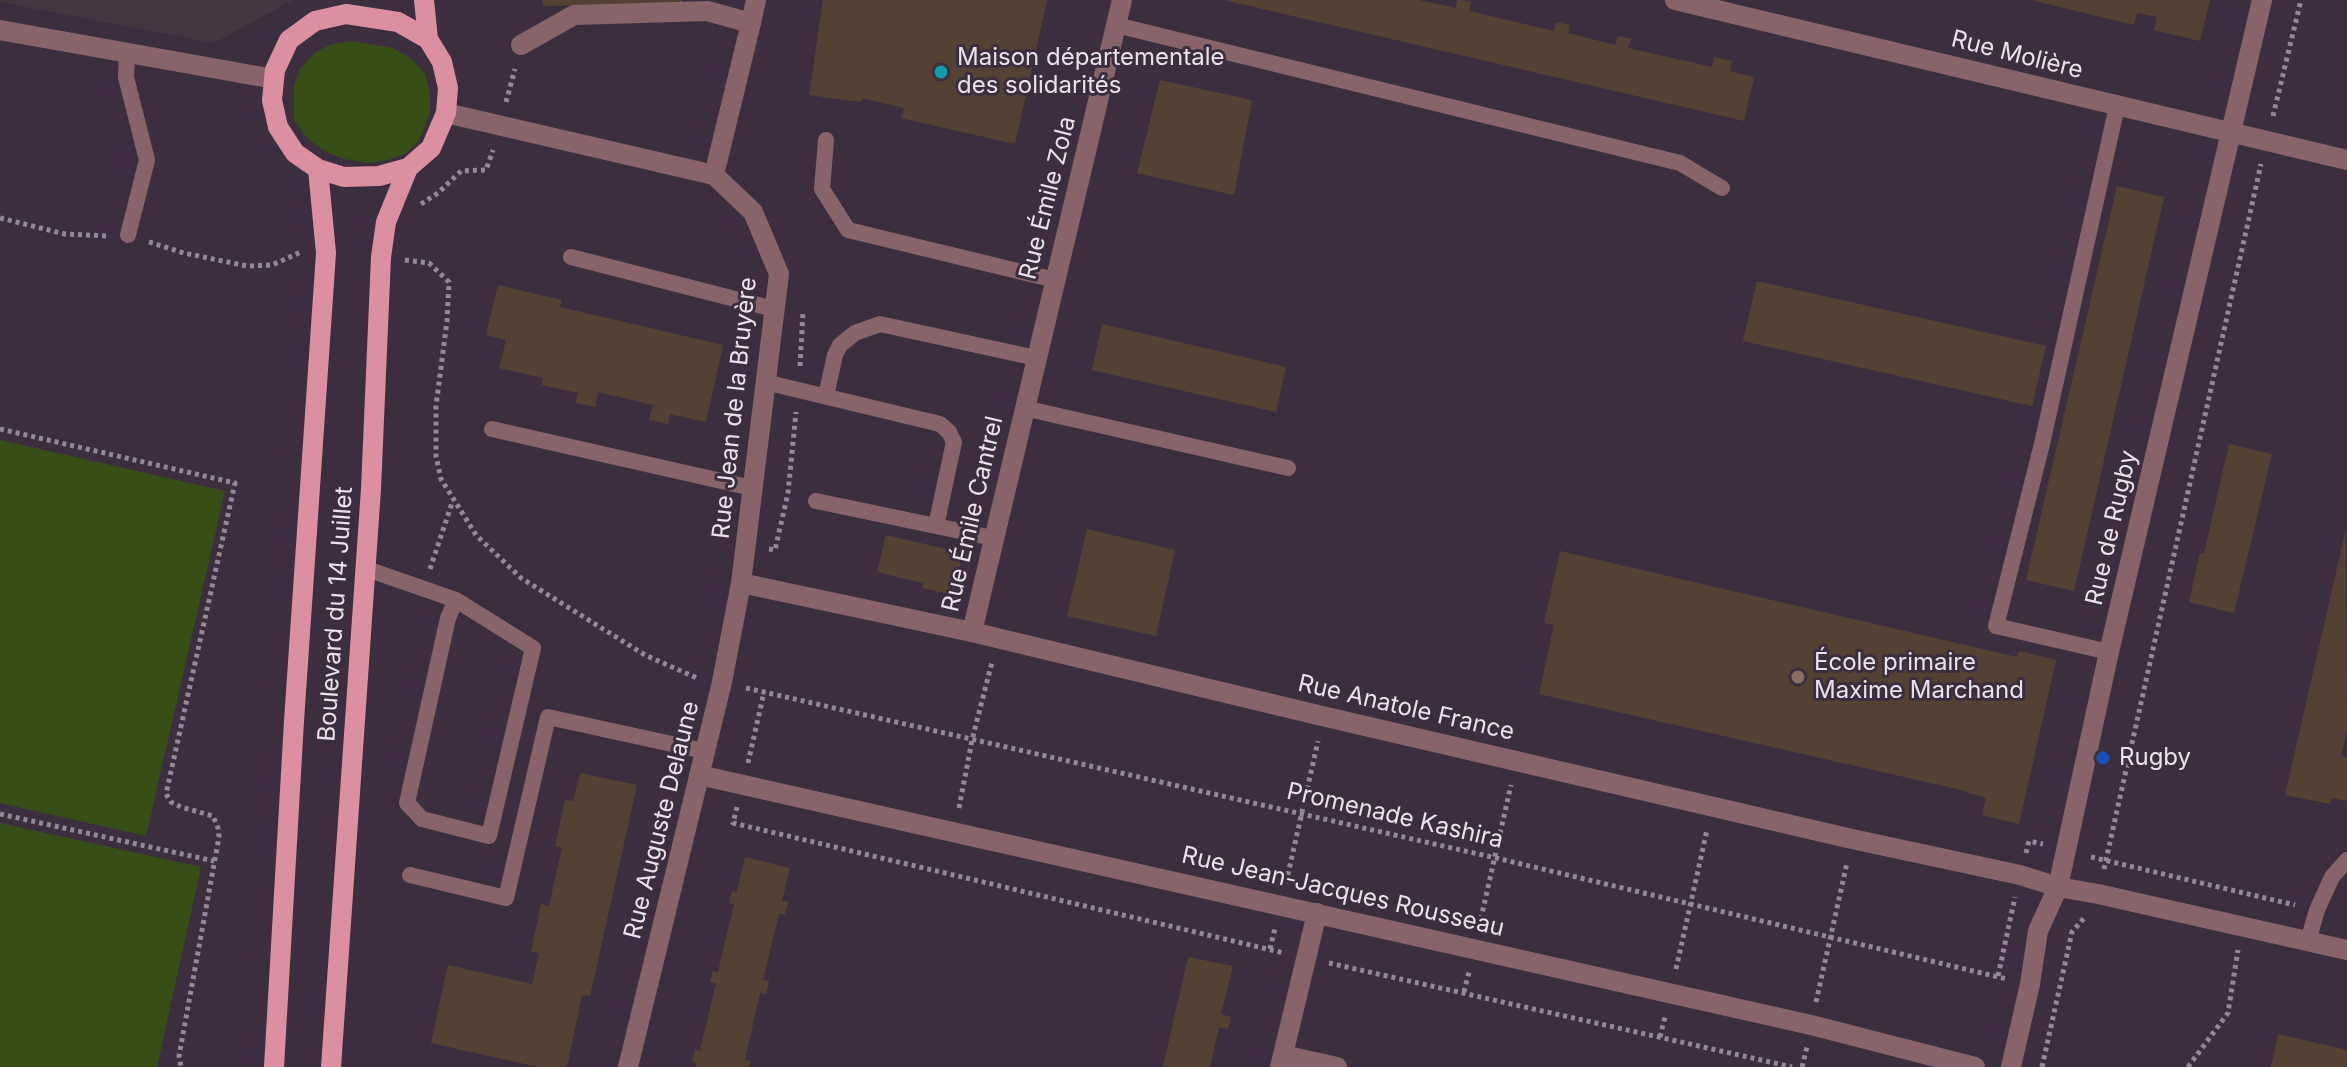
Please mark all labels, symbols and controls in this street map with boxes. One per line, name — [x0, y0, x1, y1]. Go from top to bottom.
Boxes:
street label: Rue Molière — [1948, 25, 2086, 85]
place label: Maison départementale des solidarités — [957, 44, 1225, 100]
marker: Maison départementale des solidarités — [932, 63, 950, 81]
street label: Rue Émile Zola — [1014, 114, 1082, 282]
street label: Rue Jean de la Bruyère — [707, 276, 763, 540]
street label: Rue Émile Cantrel — [937, 413, 1009, 615]
street label: Rue de Rugby — [2080, 448, 2144, 608]
street label: Boulevard du 14 Juillet — [313, 486, 359, 742]
place label: École primaire Maxime Marchand — [1814, 649, 2024, 705]
marker: École primaire Maxime Marchand — [1789, 668, 1807, 686]
street label: Rue Anatole France — [1295, 669, 1517, 747]
street label: Rue Auguste Delaune — [619, 698, 705, 942]
place label: Rugby — [2119, 744, 2191, 772]
marker: Rugby — [2094, 749, 2112, 767]
street label: Promenade Kashira — [1284, 777, 1506, 855]
street label: Rue Jean-Jacques Rousseau — [1179, 841, 1507, 943]

